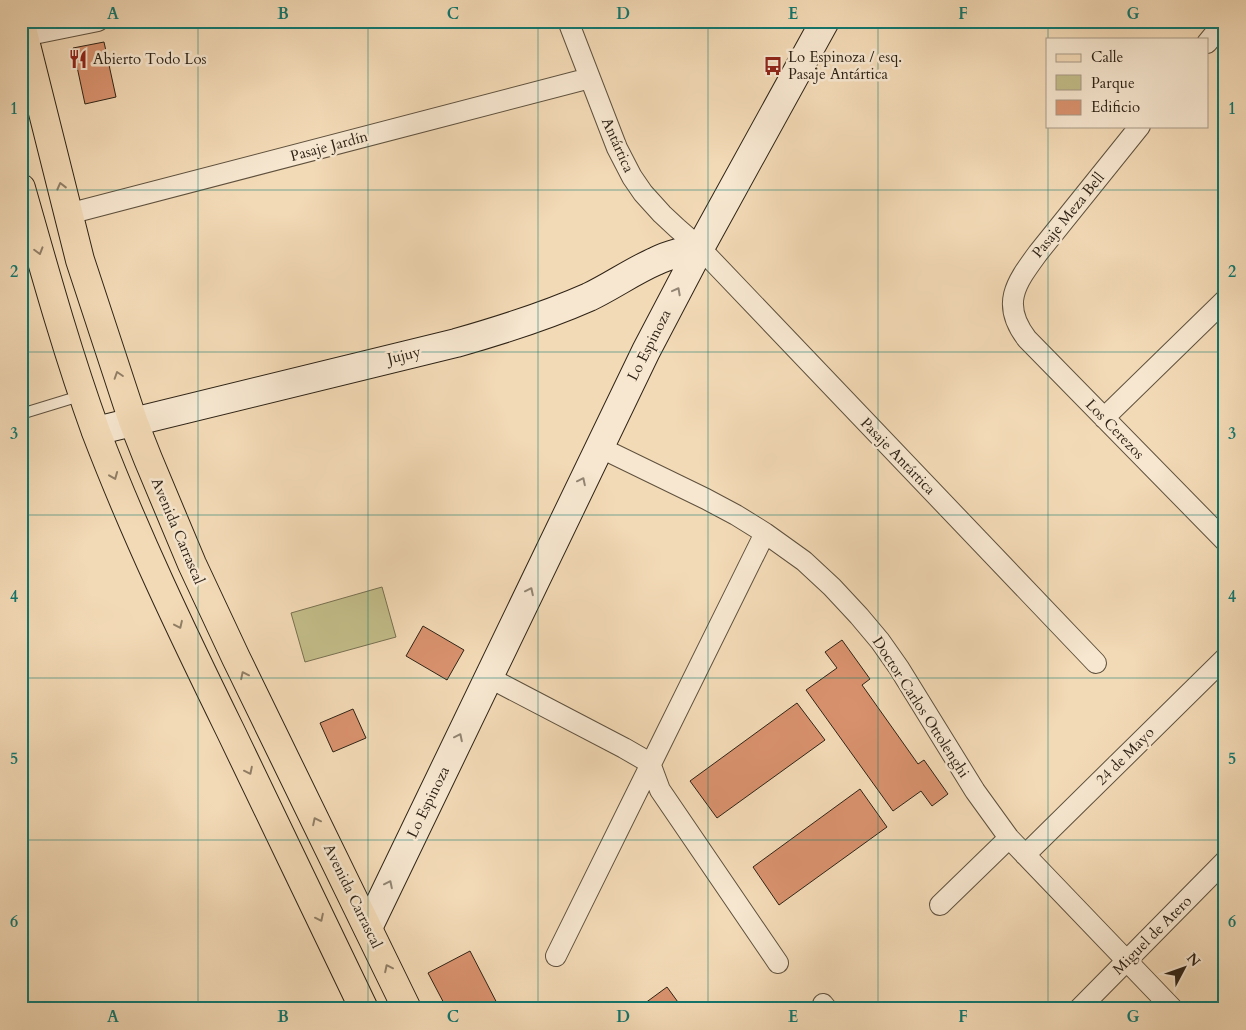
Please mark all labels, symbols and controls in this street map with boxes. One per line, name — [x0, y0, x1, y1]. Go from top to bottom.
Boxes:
text: A — [107, 3, 119, 25]
text: B — [277, 3, 289, 25]
text: C — [447, 3, 459, 25]
text: D — [616, 3, 630, 25]
text: E — [788, 3, 798, 25]
text: F — [958, 3, 968, 25]
text: G — [1126, 3, 1140, 25]
legend — [1046, 38, 1208, 128]
place label: Lo Espinoza / esq. Pasaje Antártica — [788, 47, 902, 84]
text: Calle — [1091, 47, 1124, 67]
restaurant icon: Abierto Todo Los — [67, 48, 89, 70]
place label: Abierto Todo Los — [93, 49, 207, 69]
bus stop icon: Lo Espinoza / esq. Pasaje Antártica — [762, 55, 784, 77]
text: Parque — [1091, 73, 1135, 93]
text: Edificio — [1091, 97, 1140, 117]
text: 1 — [10, 98, 18, 120]
text: 1 — [1228, 98, 1236, 120]
street label: Antártica — [597, 114, 639, 176]
street label: Pasaje Jardín — [288, 126, 371, 166]
street label: Pasaje Meza Bell — [1027, 168, 1109, 262]
one-way arrow — [56, 182, 67, 191]
one-way arrow — [34, 247, 44, 255]
text: 2 — [10, 261, 18, 283]
text: 2 — [1228, 261, 1236, 283]
one-way arrow — [671, 287, 681, 296]
street label: Lo Espinoza — [622, 305, 676, 384]
street label: Jujuy — [383, 341, 423, 369]
one-way arrow — [114, 371, 124, 380]
street label: Los Cerezos — [1081, 394, 1149, 464]
street label: Pasaje Antártica — [856, 413, 940, 499]
text: 3 — [10, 423, 18, 445]
text: 3 — [1228, 423, 1236, 445]
one-way arrow — [108, 471, 118, 480]
street label: Avenida Carrascal — [147, 475, 210, 587]
one-way arrow — [576, 478, 586, 487]
text: 4 — [10, 586, 18, 608]
text: 4 — [1228, 586, 1236, 608]
one-way arrow — [523, 587, 533, 596]
one-way arrow — [173, 620, 183, 629]
street label: Doctor Carlos Ottolenghi — [868, 633, 974, 781]
one-way arrow — [240, 671, 250, 680]
street label: 24 de Mayo — [1091, 722, 1159, 790]
one-way arrow — [453, 733, 464, 742]
text: 5 — [10, 748, 18, 770]
text: 5 — [1228, 748, 1236, 770]
street label: Lo Espinoza — [402, 762, 454, 841]
one-way arrow — [243, 766, 254, 775]
one-way arrow — [312, 817, 322, 826]
street label: Avenida Carrascal — [319, 840, 387, 952]
one-way arrow — [383, 880, 393, 889]
street label: Miguel de Atero — [1108, 891, 1196, 979]
text: 6 — [10, 911, 18, 933]
text: 6 — [1228, 911, 1236, 933]
one-way arrow — [314, 913, 324, 922]
north arrow — [1158, 942, 1208, 992]
text: N — [1182, 949, 1205, 971]
one-way arrow — [383, 964, 394, 973]
text: A — [107, 1006, 119, 1028]
text: B — [277, 1006, 289, 1028]
text: C — [447, 1006, 459, 1028]
text: D — [616, 1006, 630, 1028]
text: E — [788, 1006, 798, 1028]
text: F — [958, 1006, 968, 1028]
text: G — [1126, 1006, 1140, 1028]

